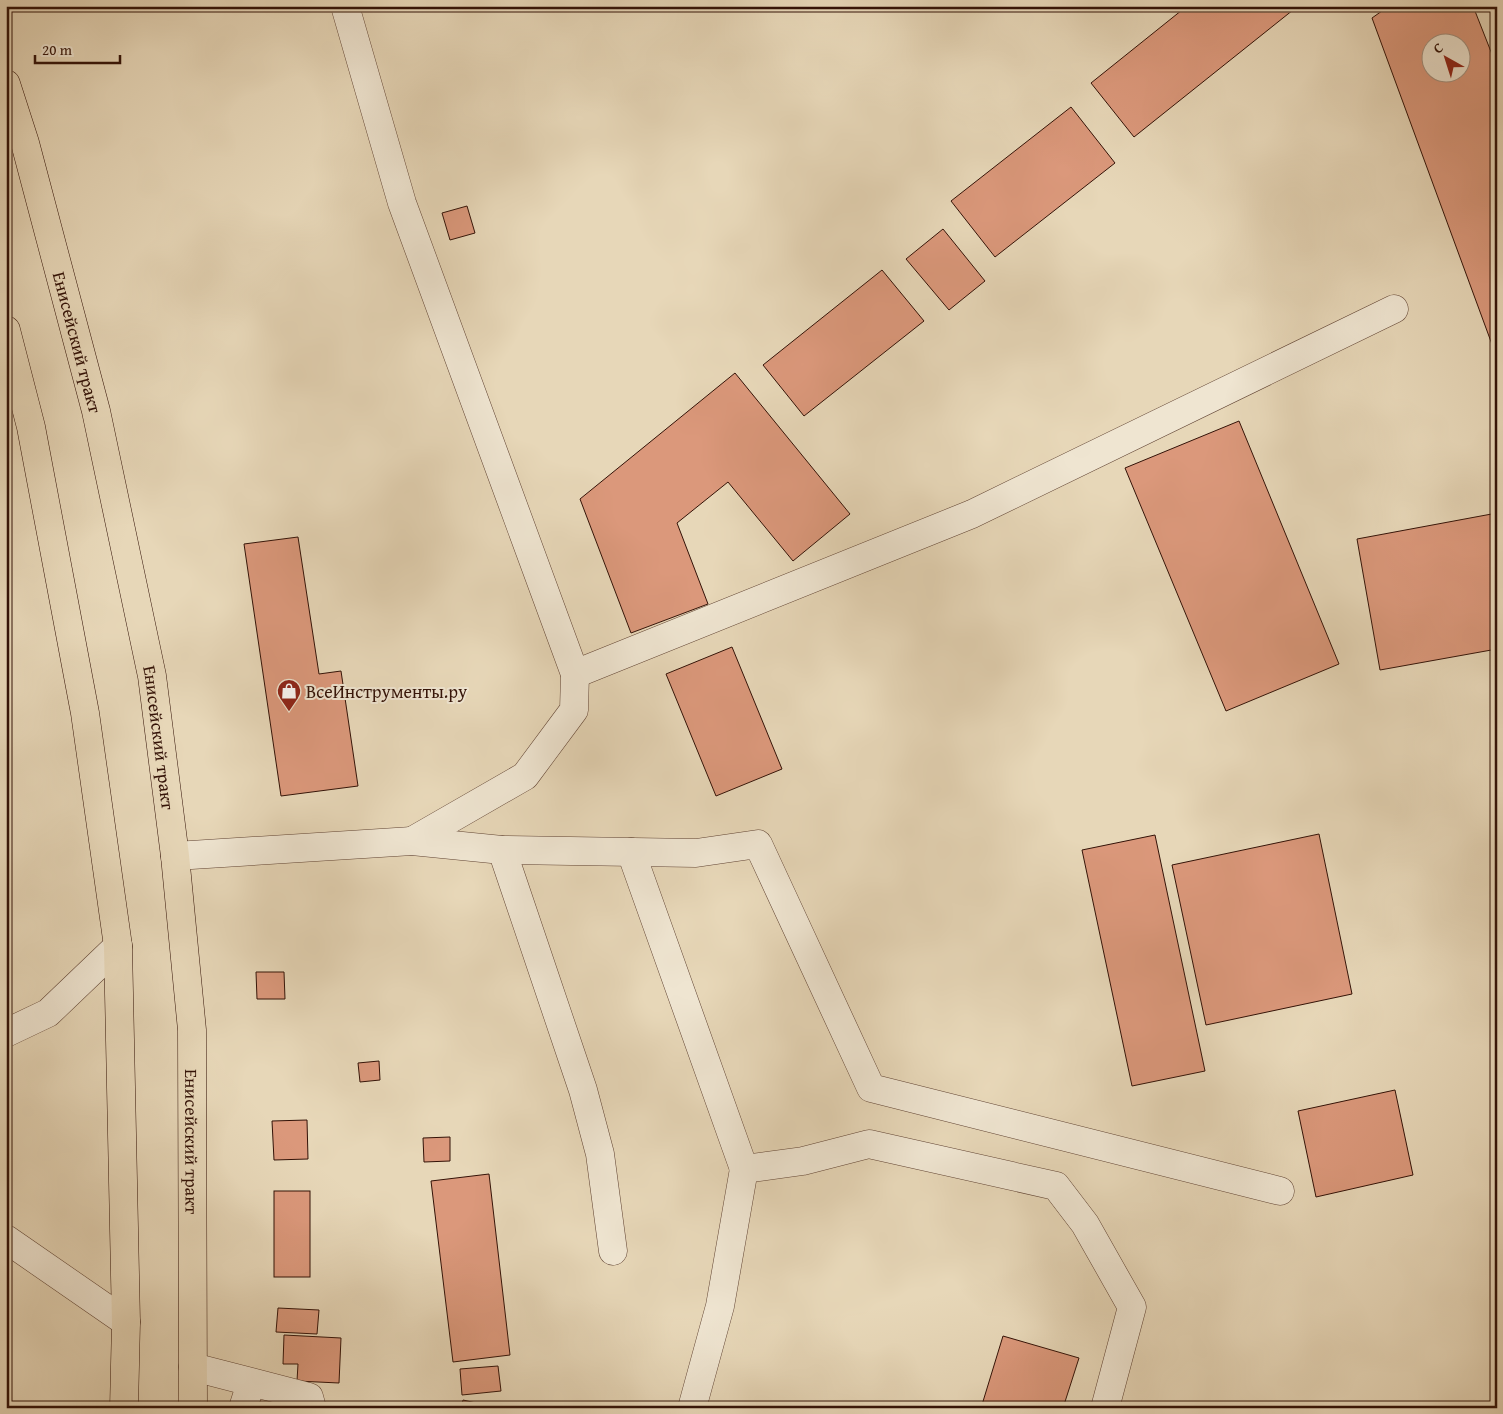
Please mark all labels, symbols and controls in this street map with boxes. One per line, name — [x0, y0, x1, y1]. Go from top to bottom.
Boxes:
scale bar — [35, 32, 120, 64]
north arrow — [1420, 32, 1470, 82]
text: С — [1428, 38, 1447, 58]
text: 20 m — [42, 39, 73, 60]
street label: Енисейский тракт — [46, 268, 109, 416]
street label: Енисейский тракт — [137, 663, 182, 812]
shop icon: ВсеИнструменты.ру — [276, 678, 302, 712]
place label: ВсеИнструменты.ру — [306, 678, 467, 705]
street label: Енисейский тракт — [179, 1069, 206, 1215]

